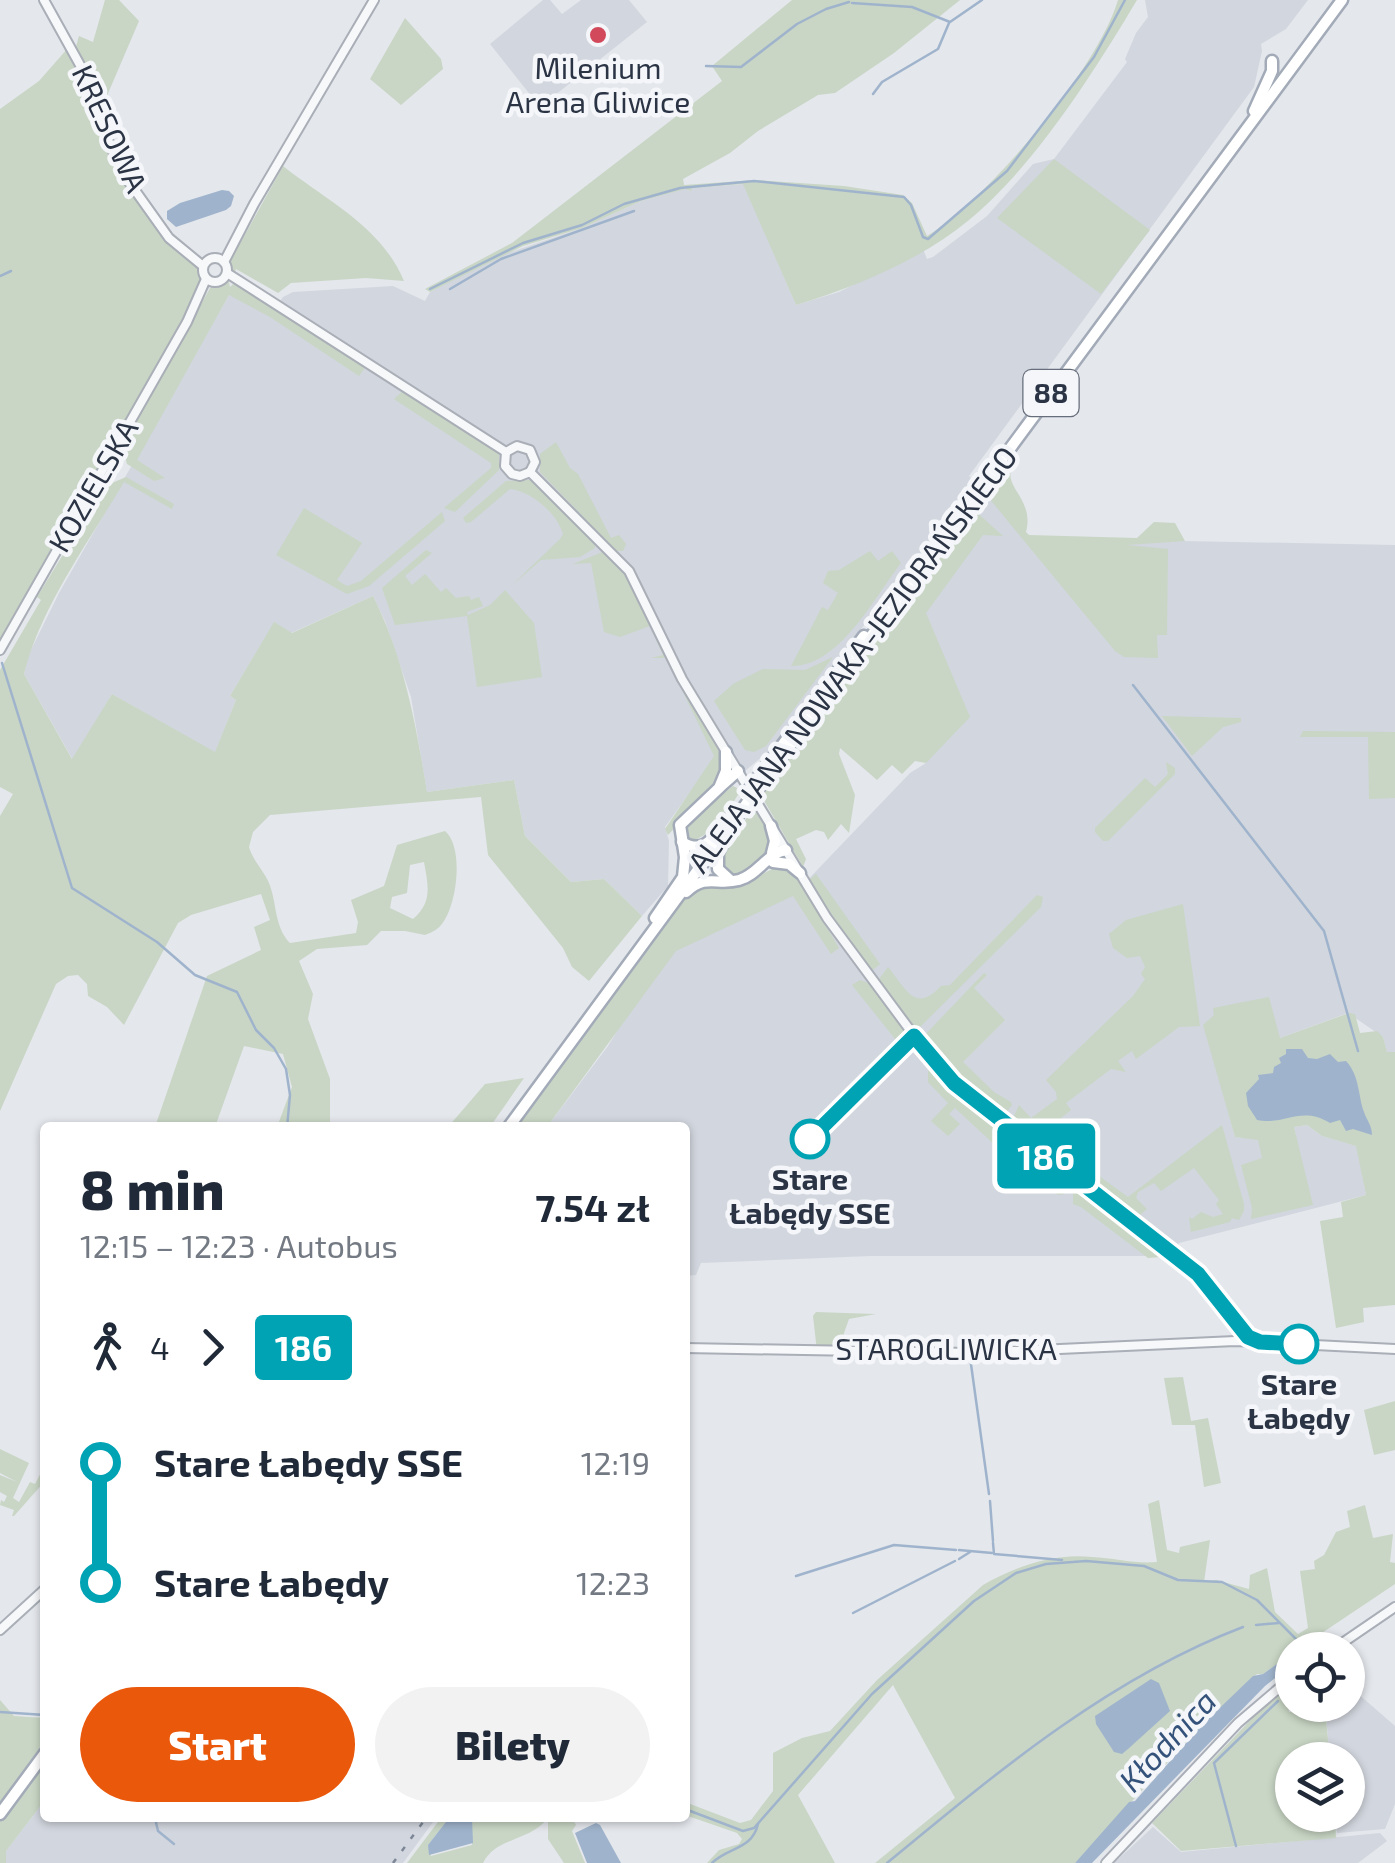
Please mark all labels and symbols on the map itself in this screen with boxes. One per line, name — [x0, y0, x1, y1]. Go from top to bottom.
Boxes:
marker: Milenium Arena Gliwice — [587, 24, 609, 46]
place label: Milenium Arena Gliwice — [506, 49, 690, 119]
street label: KRESOWA — [66, 59, 156, 198]
road number: 88 — [1024, 370, 1078, 416]
street label: KOZIELSKA — [40, 412, 145, 558]
street label: ALEJA JANA NOWAKA-JEZIORAŃSKIEGO — [679, 439, 1024, 879]
marker: Stare Łabędy SSE — [791, 1120, 829, 1158]
line badge: 186 — [988, 1124, 1104, 1188]
place label: Stare Łabędy SSE — [729, 1160, 891, 1231]
marker: Stare Łabędy — [1280, 1325, 1318, 1363]
street label: STAROGLIWICKA — [835, 1330, 1057, 1366]
place label: Stare Łabędy — [1248, 1365, 1350, 1436]
water label: Kłodnica — [1110, 1681, 1223, 1798]

